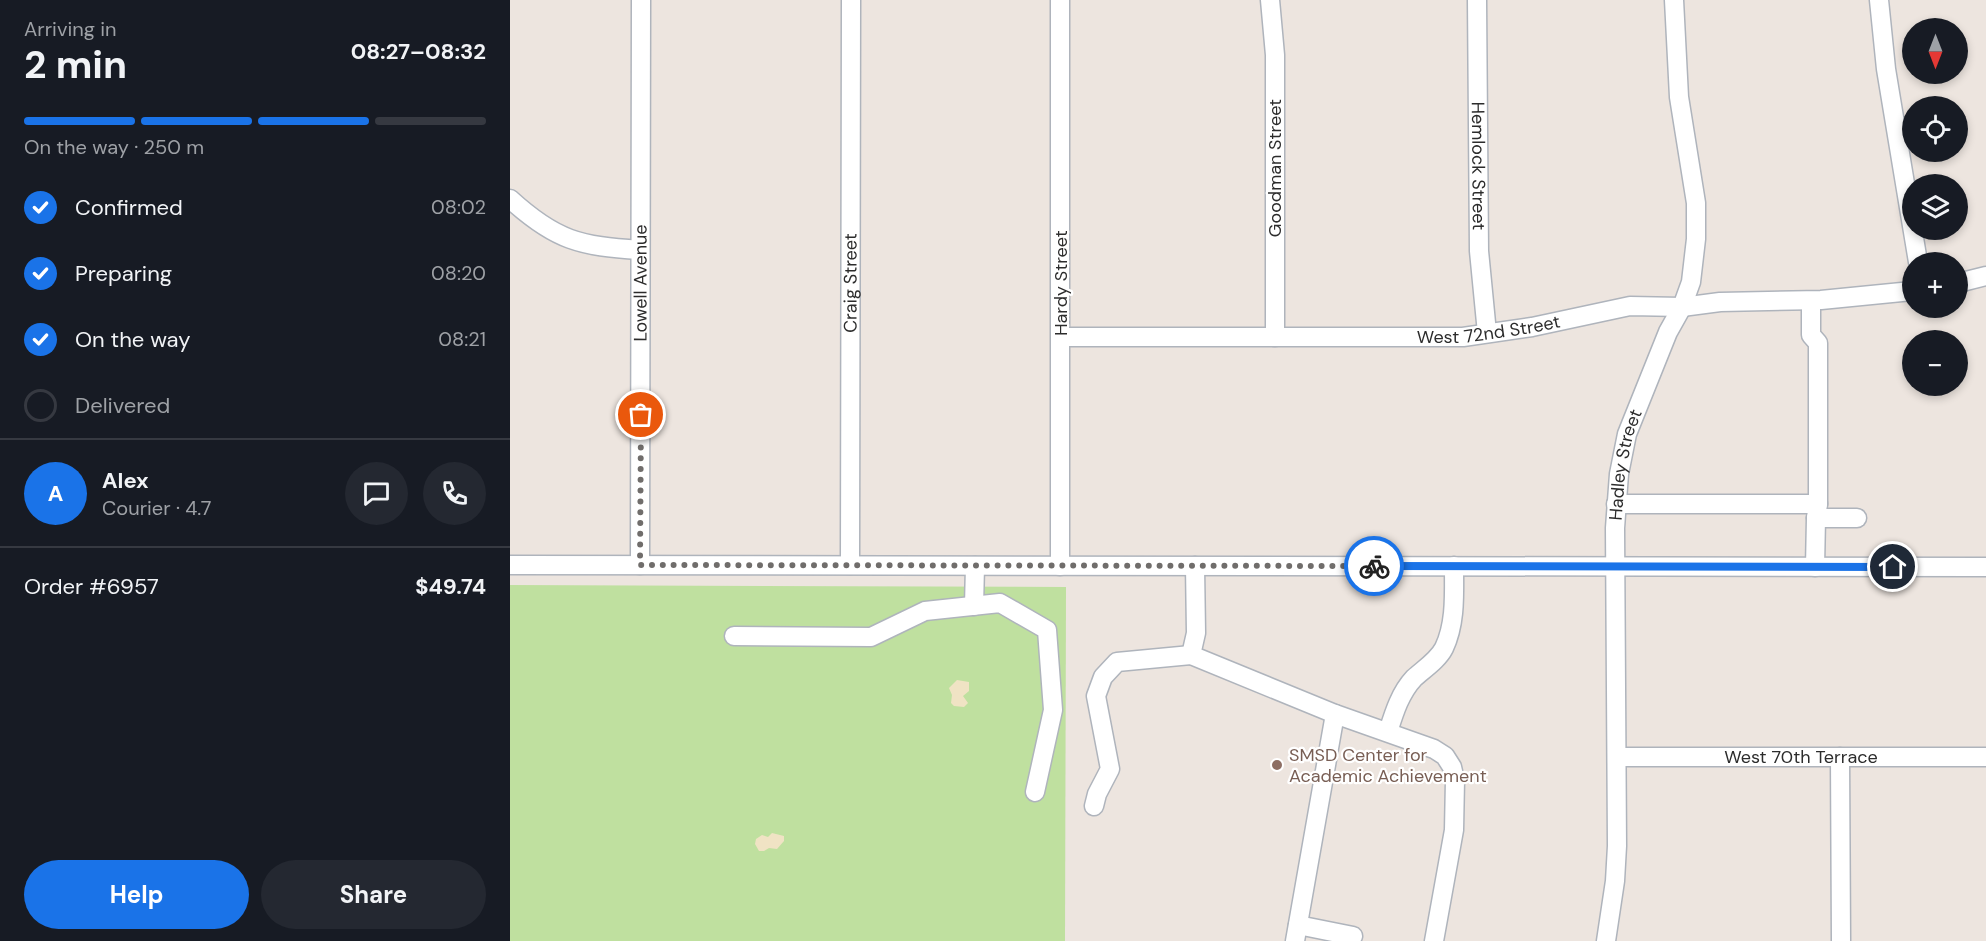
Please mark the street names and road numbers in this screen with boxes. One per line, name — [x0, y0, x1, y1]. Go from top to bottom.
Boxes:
street label: Goodman Street — [1263, 99, 1287, 237]
street label: Hemlock Street — [1466, 102, 1491, 230]
street label: Lowell Avenue — [628, 224, 653, 342]
street label: Hardy Street — [1049, 230, 1073, 336]
street label: Craig Street — [838, 233, 863, 333]
street label: West 72nd Street — [1417, 309, 1562, 349]
street label: Hadley Street — [1604, 406, 1648, 521]
street label: West 70th Terrace — [1724, 745, 1878, 769]

